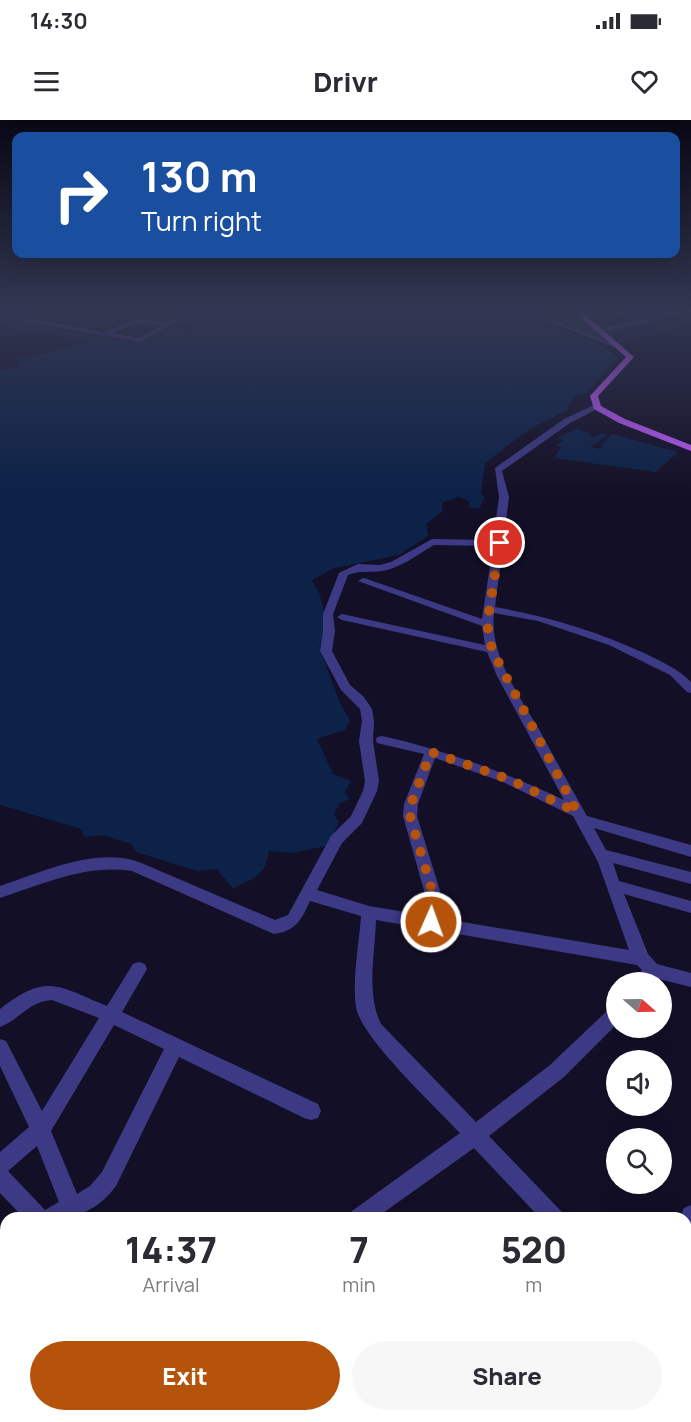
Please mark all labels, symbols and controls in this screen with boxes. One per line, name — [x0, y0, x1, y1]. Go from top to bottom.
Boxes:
text: 14:30 — [30, 6, 88, 36]
text: Drivr — [313, 63, 378, 100]
icon: menu — [30, 65, 63, 98]
icon: heart — [628, 65, 661, 98]
text: 130 m — [141, 147, 258, 205]
icon: right — [42, 156, 120, 234]
text: Turn right — [141, 202, 262, 239]
pin — [474, 517, 525, 568]
icon: arrive — [483, 526, 516, 559]
position arrow — [399, 890, 463, 954]
north arrow — [606, 972, 672, 1038]
map controls — [606, 972, 672, 1194]
button: sound — [606, 1050, 672, 1116]
button: search — [606, 1128, 672, 1194]
text: 14:37 — [125, 1225, 217, 1274]
text: 7 — [349, 1225, 369, 1274]
text: 520 — [501, 1225, 567, 1274]
text: Arrival — [143, 1271, 200, 1298]
text: min — [342, 1271, 376, 1298]
text: m — [525, 1271, 542, 1298]
button: Exit — [30, 1341, 340, 1410]
button: Share — [352, 1341, 662, 1410]

